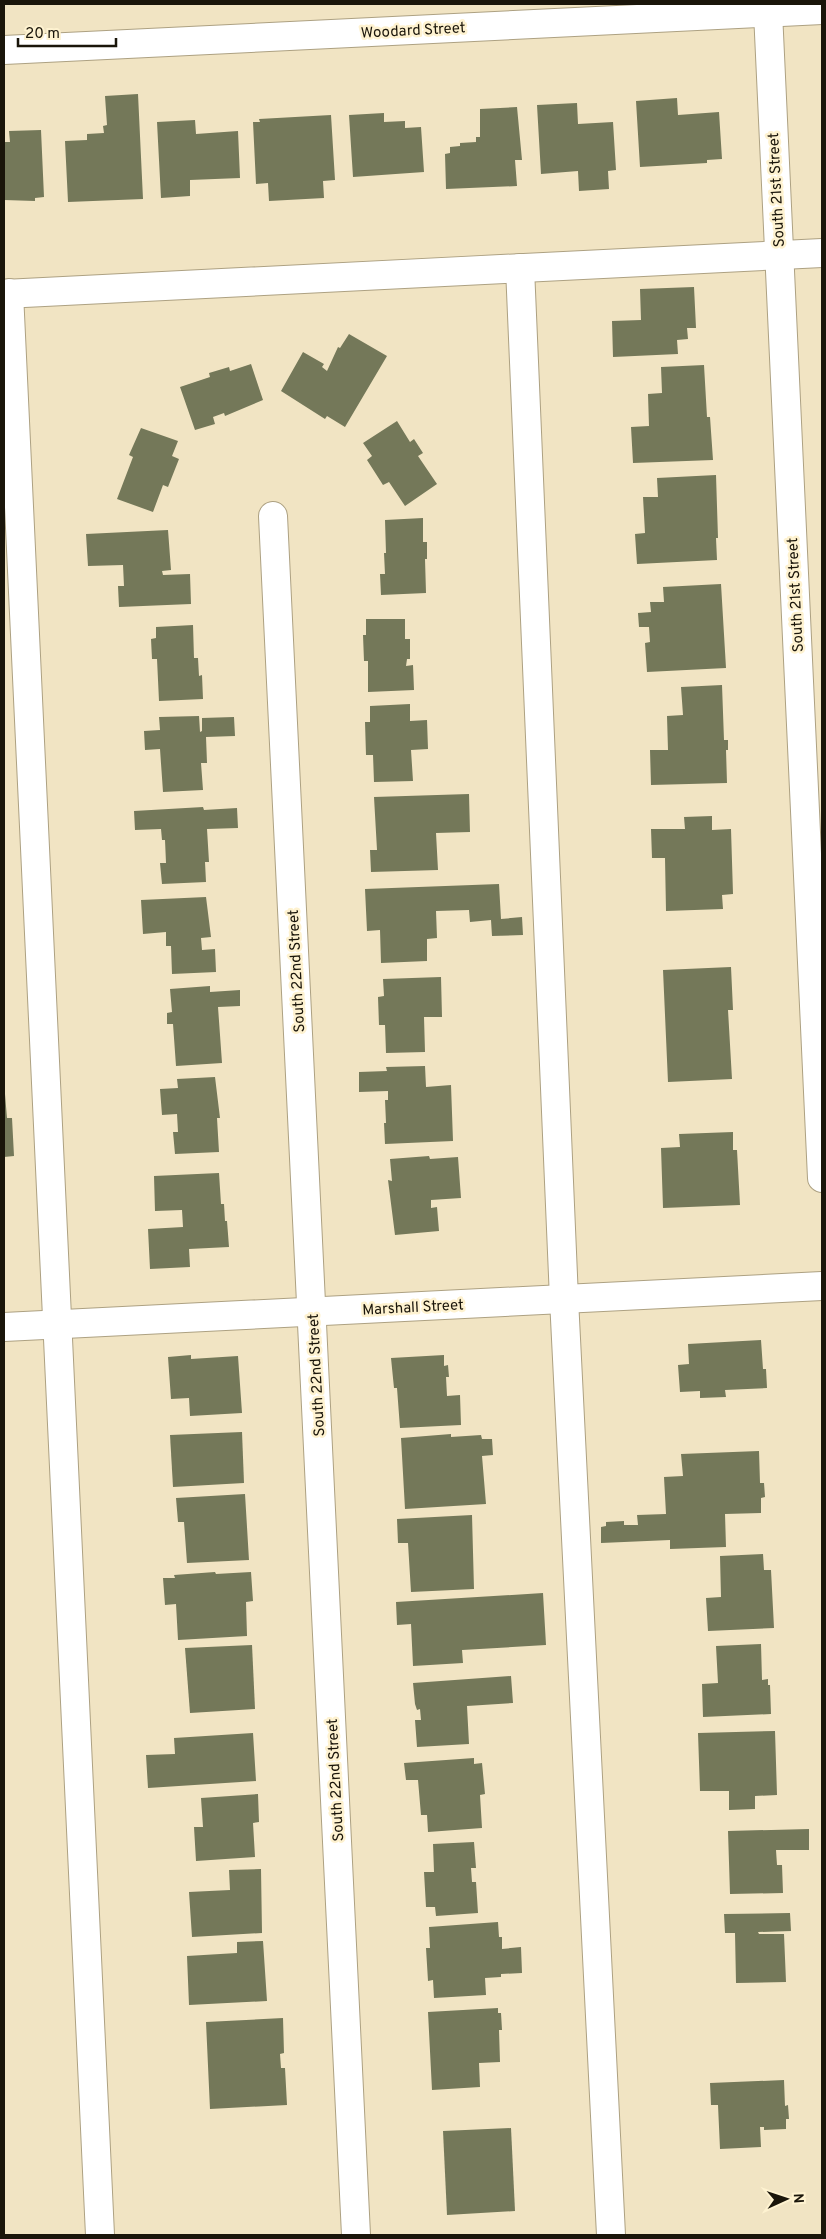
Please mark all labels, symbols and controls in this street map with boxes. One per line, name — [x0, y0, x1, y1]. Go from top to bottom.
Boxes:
scale bar — [18, 15, 115, 47]
street label: Woodard Street — [360, 19, 466, 44]
text: 20 m — [25, 25, 60, 44]
street label: South 21st Street — [765, 132, 790, 248]
street label: South 21st Street — [784, 537, 809, 653]
street label: South 22nd Street — [285, 909, 310, 1033]
street label: Marshall Street — [362, 1296, 464, 1321]
street label: South 22nd Street — [305, 1313, 330, 1437]
street label: South 22nd Street — [324, 1718, 349, 1842]
north arrow — [761, 2174, 811, 2224]
text: N — [789, 2193, 806, 2204]

